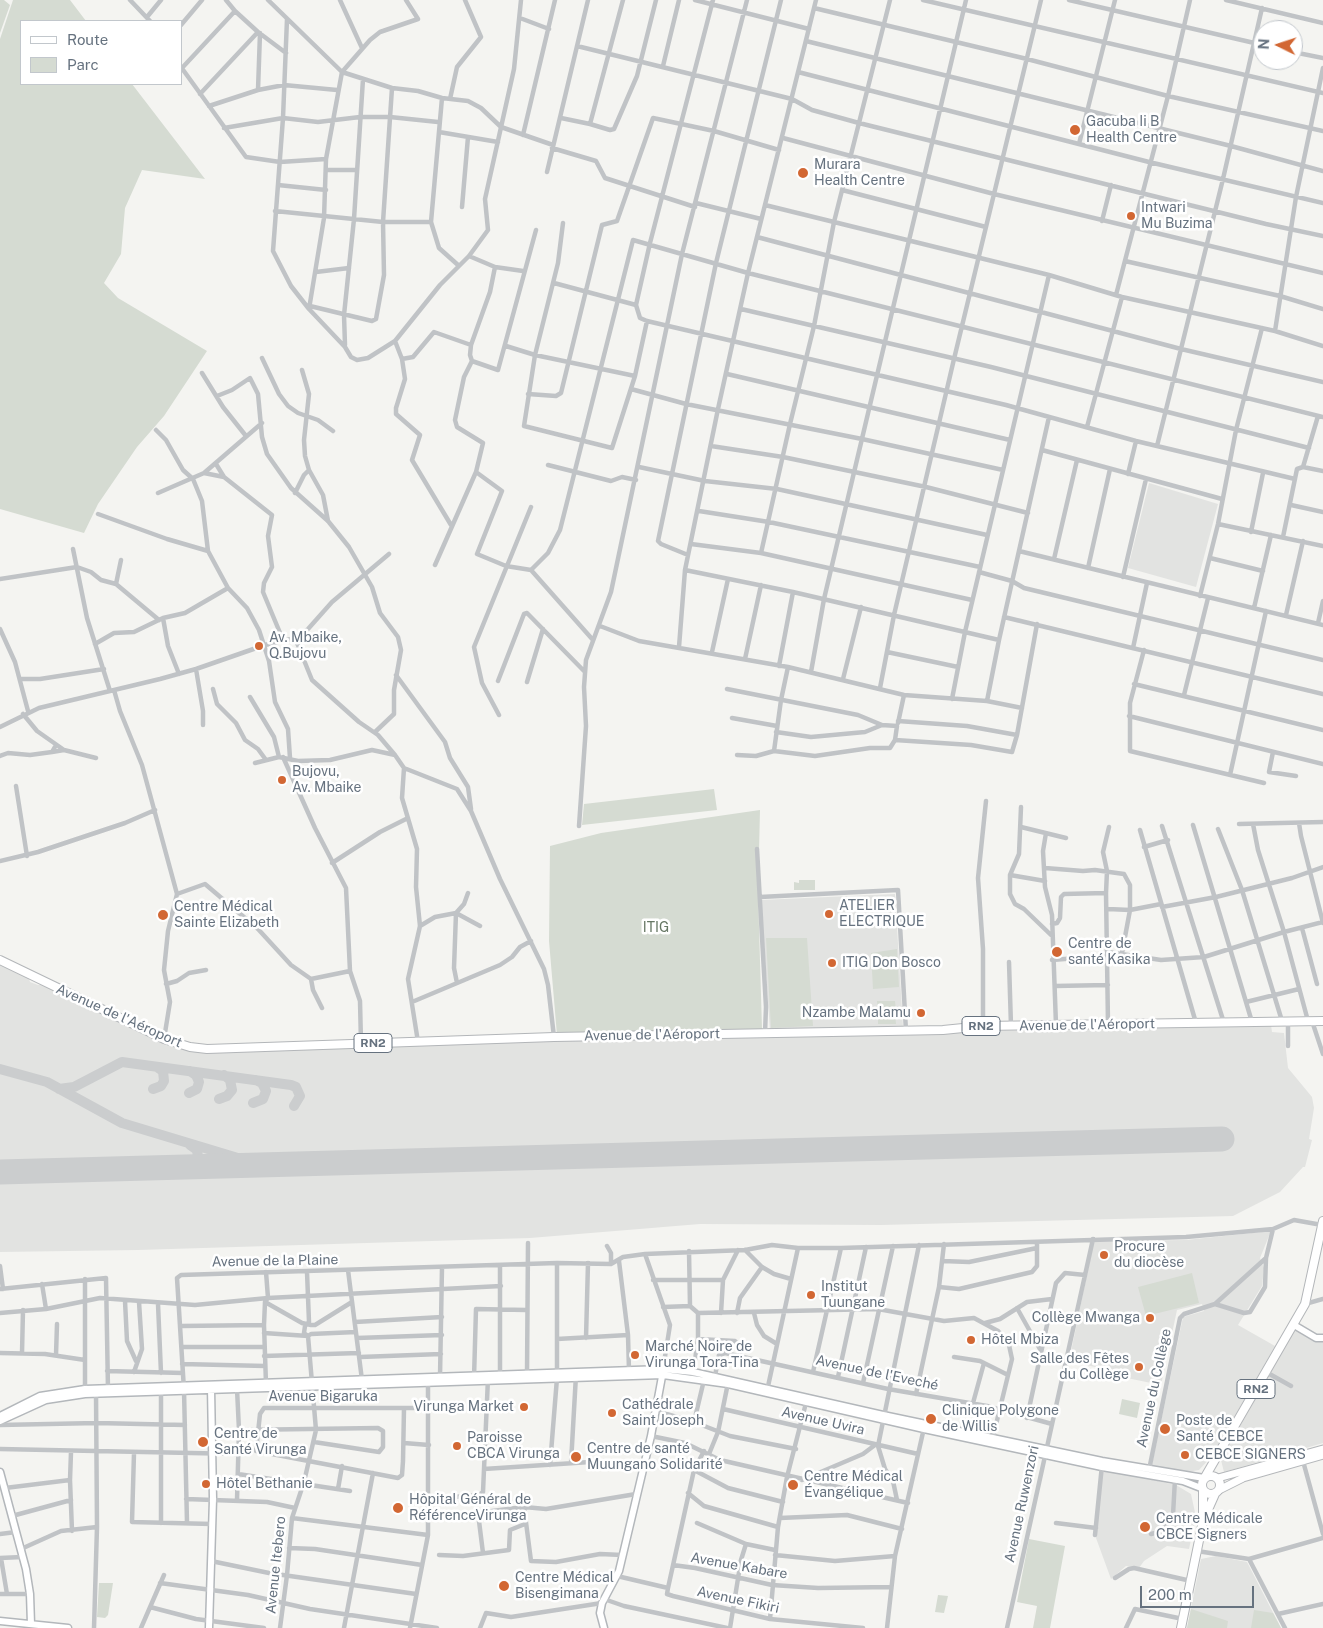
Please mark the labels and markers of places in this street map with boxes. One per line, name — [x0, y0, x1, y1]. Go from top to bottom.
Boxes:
place label: Gacuba Ii B Health Centre — [1086, 114, 1177, 146]
marker: Gacuba Ii B Health Centre — [1068, 123, 1082, 137]
place label: Murara Health Centre — [814, 157, 905, 190]
marker: Murara Health Centre — [796, 166, 810, 180]
place label: Intwari Mu Buzima — [1141, 200, 1213, 232]
marker: Intwari Mu Buzima — [1125, 210, 1137, 222]
place label: Av. Mbaike, Q.Bujovu — [269, 630, 342, 662]
marker: Av. Mbaike, Q.Bujovu — [253, 640, 265, 652]
place label: Bujovu, Av. Mbaike — [292, 764, 361, 796]
marker: Bujovu, Av. Mbaike — [276, 774, 288, 786]
place label: ATELIER ELECTRIQUE — [839, 898, 924, 930]
place label: Centre Médical Sainte Elizabeth — [174, 899, 279, 932]
marker: Centre Médical Sainte Elizabeth — [156, 908, 170, 922]
marker: ATELIER ELECTRIQUE — [823, 908, 835, 920]
place label: Centre de santé Kasika — [1068, 936, 1150, 969]
marker: Centre de santé Kasika — [1050, 945, 1064, 959]
place label: ITIG Don Bosco — [842, 955, 941, 971]
marker: ITIG Don Bosco — [826, 957, 838, 969]
place label: Nzambe Malamu — [802, 1005, 911, 1021]
marker: Nzambe Malamu — [915, 1007, 927, 1019]
place label: Procure du diocèse — [1114, 1239, 1184, 1272]
marker: Procure du diocèse — [1098, 1249, 1110, 1261]
place label: Institut Tuungane — [821, 1279, 885, 1311]
marker: Institut Tuungane — [805, 1289, 817, 1301]
place label: Collège Mwanga — [1032, 1310, 1140, 1326]
marker: Collège Mwanga — [1144, 1312, 1156, 1324]
place label: Hôtel Mbiza — [981, 1332, 1059, 1348]
marker: Hôtel Mbiza — [965, 1334, 977, 1346]
place label: Marché Noire de Virunga Tora-Tina — [645, 1339, 759, 1371]
marker: Marché Noire de Virunga Tora-Tina — [629, 1349, 641, 1361]
place label: Salle des Fêtes du Collège — [1030, 1351, 1129, 1384]
marker: Salle des Fêtes du Collège — [1133, 1361, 1145, 1373]
place label: Cathédrale Saint Joseph — [622, 1397, 704, 1430]
place label: Virunga Market — [413, 1399, 514, 1415]
marker: Virunga Market — [518, 1401, 530, 1413]
place label: Clinique Polygone de Willis — [942, 1403, 1059, 1435]
marker: Cathédrale Saint Joseph — [606, 1407, 618, 1419]
marker: Clinique Polygone de Willis — [924, 1412, 938, 1426]
place label: Poste de Santé CEBCE — [1176, 1413, 1264, 1445]
marker: Poste de Santé CEBCE — [1158, 1422, 1172, 1436]
place label: Centre de Santé Virunga — [214, 1426, 306, 1458]
place label: Paroisse CBCA Virunga — [467, 1430, 560, 1462]
marker: Centre de Santé Virunga — [196, 1435, 210, 1449]
marker: Paroisse CBCA Virunga — [451, 1440, 463, 1452]
place label: Centre de santé Muungano Solidarité — [587, 1441, 723, 1474]
place label: CEBCE SIGNERS — [1195, 1447, 1306, 1463]
marker: CEBCE SIGNERS — [1179, 1449, 1191, 1461]
marker: Centre de santé Muungano Solidarité — [569, 1450, 583, 1464]
place label: Centre Médical Évangélique — [804, 1469, 903, 1501]
place label: Hôtel Bethanie — [216, 1476, 313, 1492]
marker: Hôtel Bethanie — [200, 1478, 212, 1490]
marker: Centre Médical Évangélique — [786, 1478, 800, 1492]
place label: Hôpital Général de RéférenceVirunga — [409, 1492, 531, 1524]
marker: Hôpital Général de RéférenceVirunga — [391, 1501, 405, 1515]
place label: Centre Médicale CBCE Signers — [1156, 1511, 1263, 1544]
marker: Centre Médicale CBCE Signers — [1138, 1520, 1152, 1534]
place label: Centre Médical Bisengimana — [515, 1570, 614, 1602]
marker: Centre Médical Bisengimana — [497, 1579, 511, 1593]

